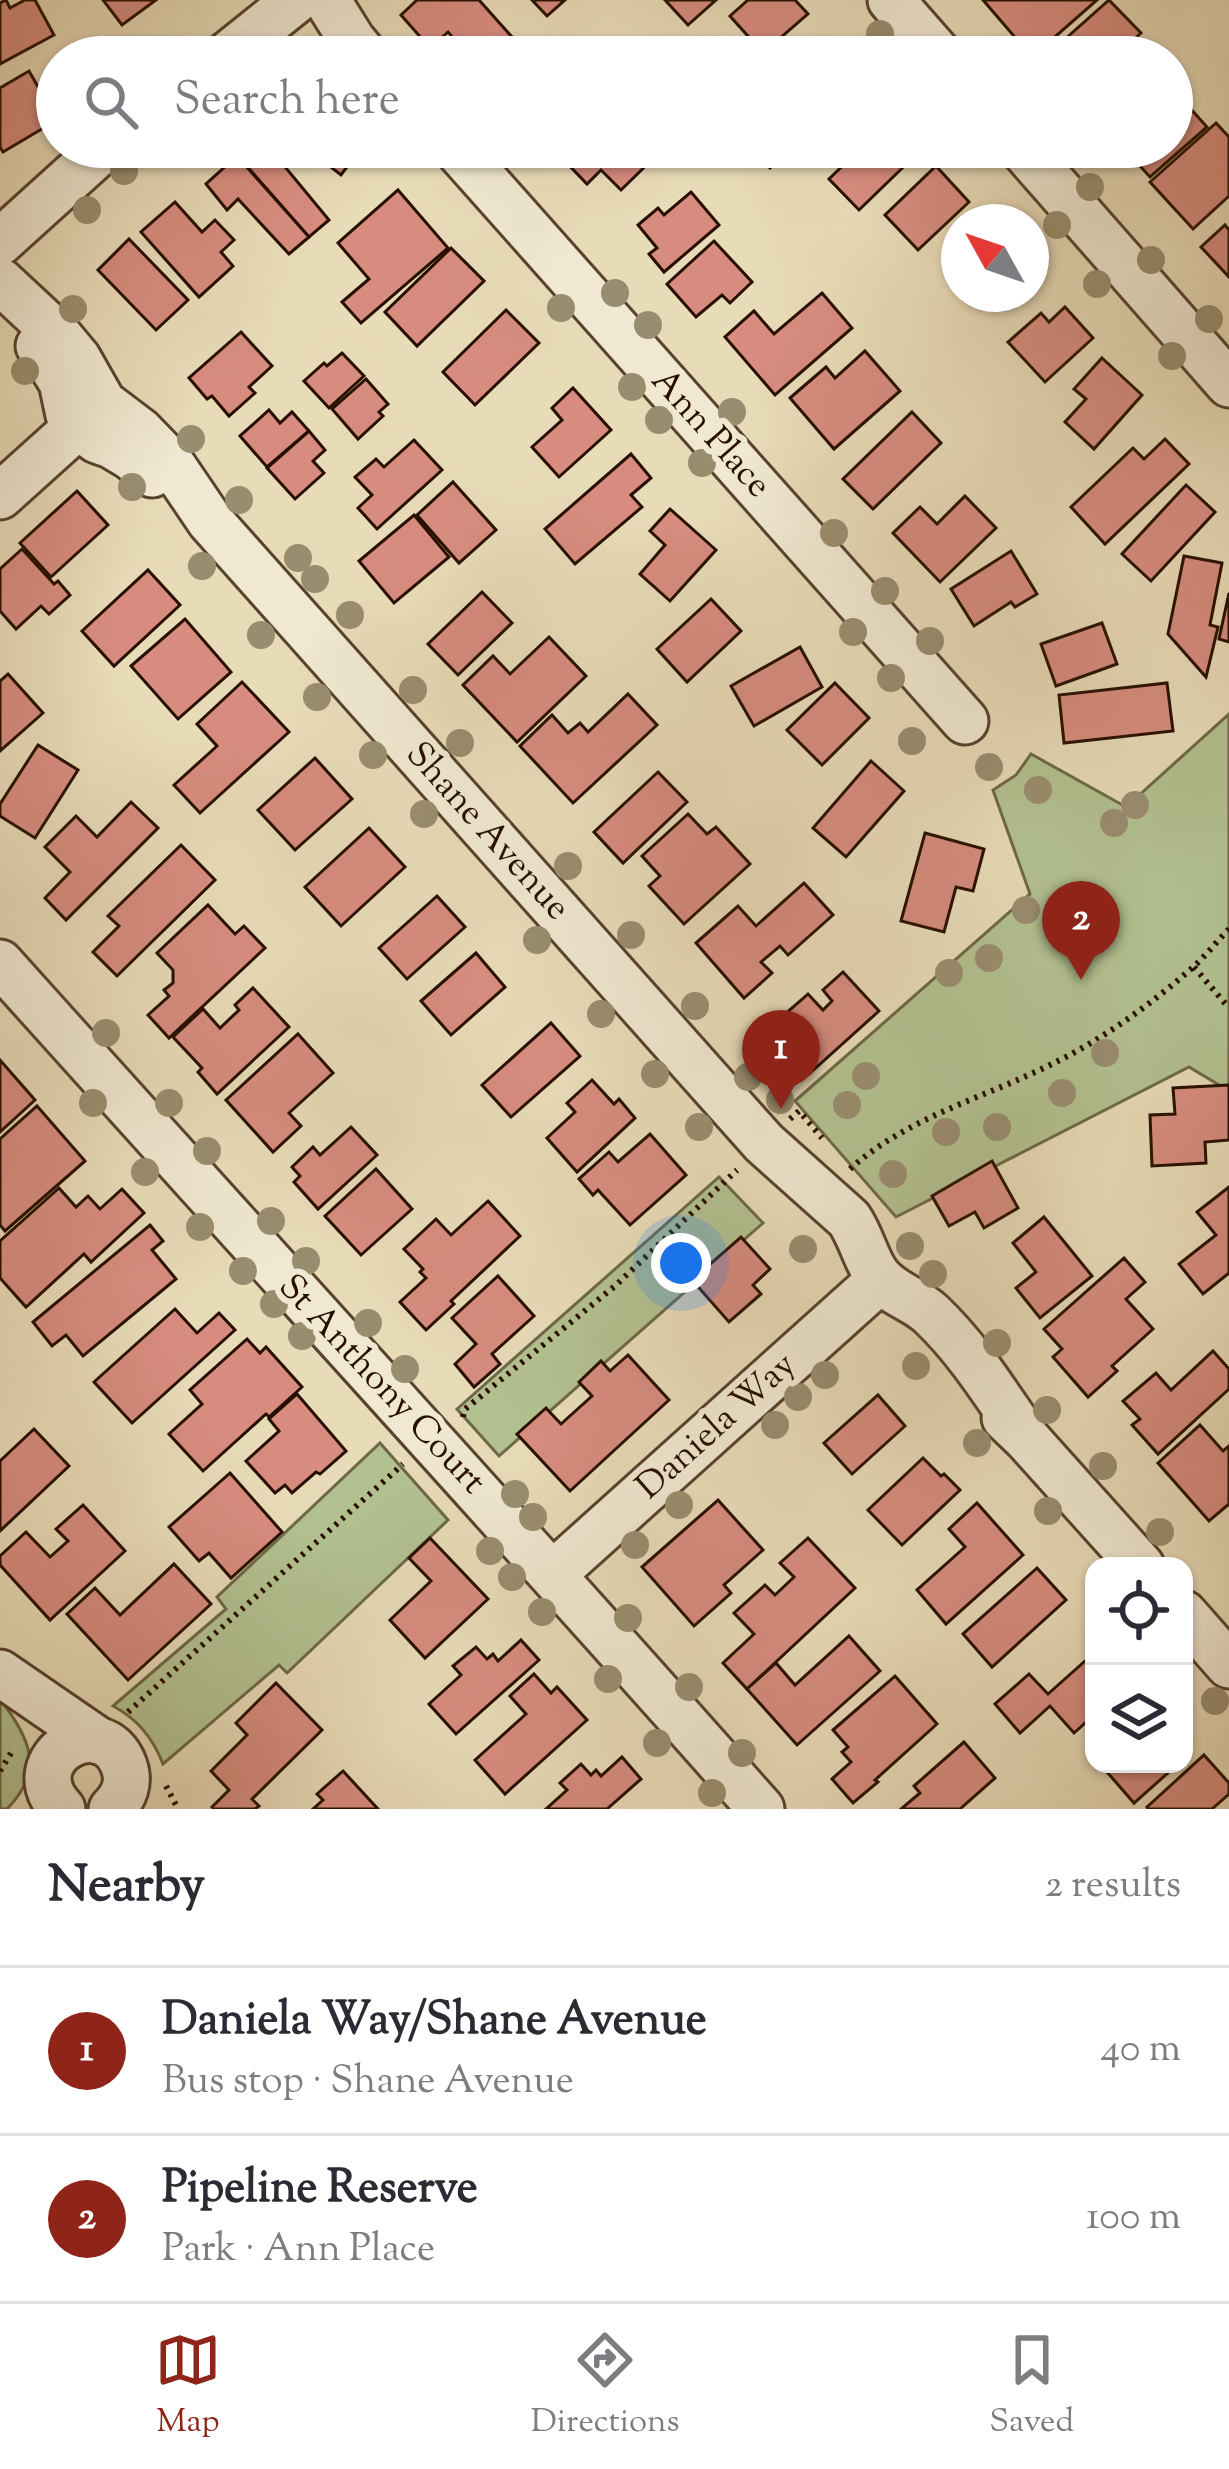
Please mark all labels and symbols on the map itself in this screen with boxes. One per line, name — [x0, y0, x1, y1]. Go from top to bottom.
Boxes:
north arrow — [941, 204, 1049, 312]
street label: Ann Place — [637, 358, 783, 510]
street label: Shane Avenue — [392, 731, 582, 933]
pin: 2 — [1042, 881, 1120, 980]
pin: 1 — [742, 1010, 820, 1109]
your location — [651, 1233, 711, 1293]
street label: St Anthony Court — [265, 1263, 497, 1507]
street label: Daniela Way — [626, 1341, 808, 1513]

